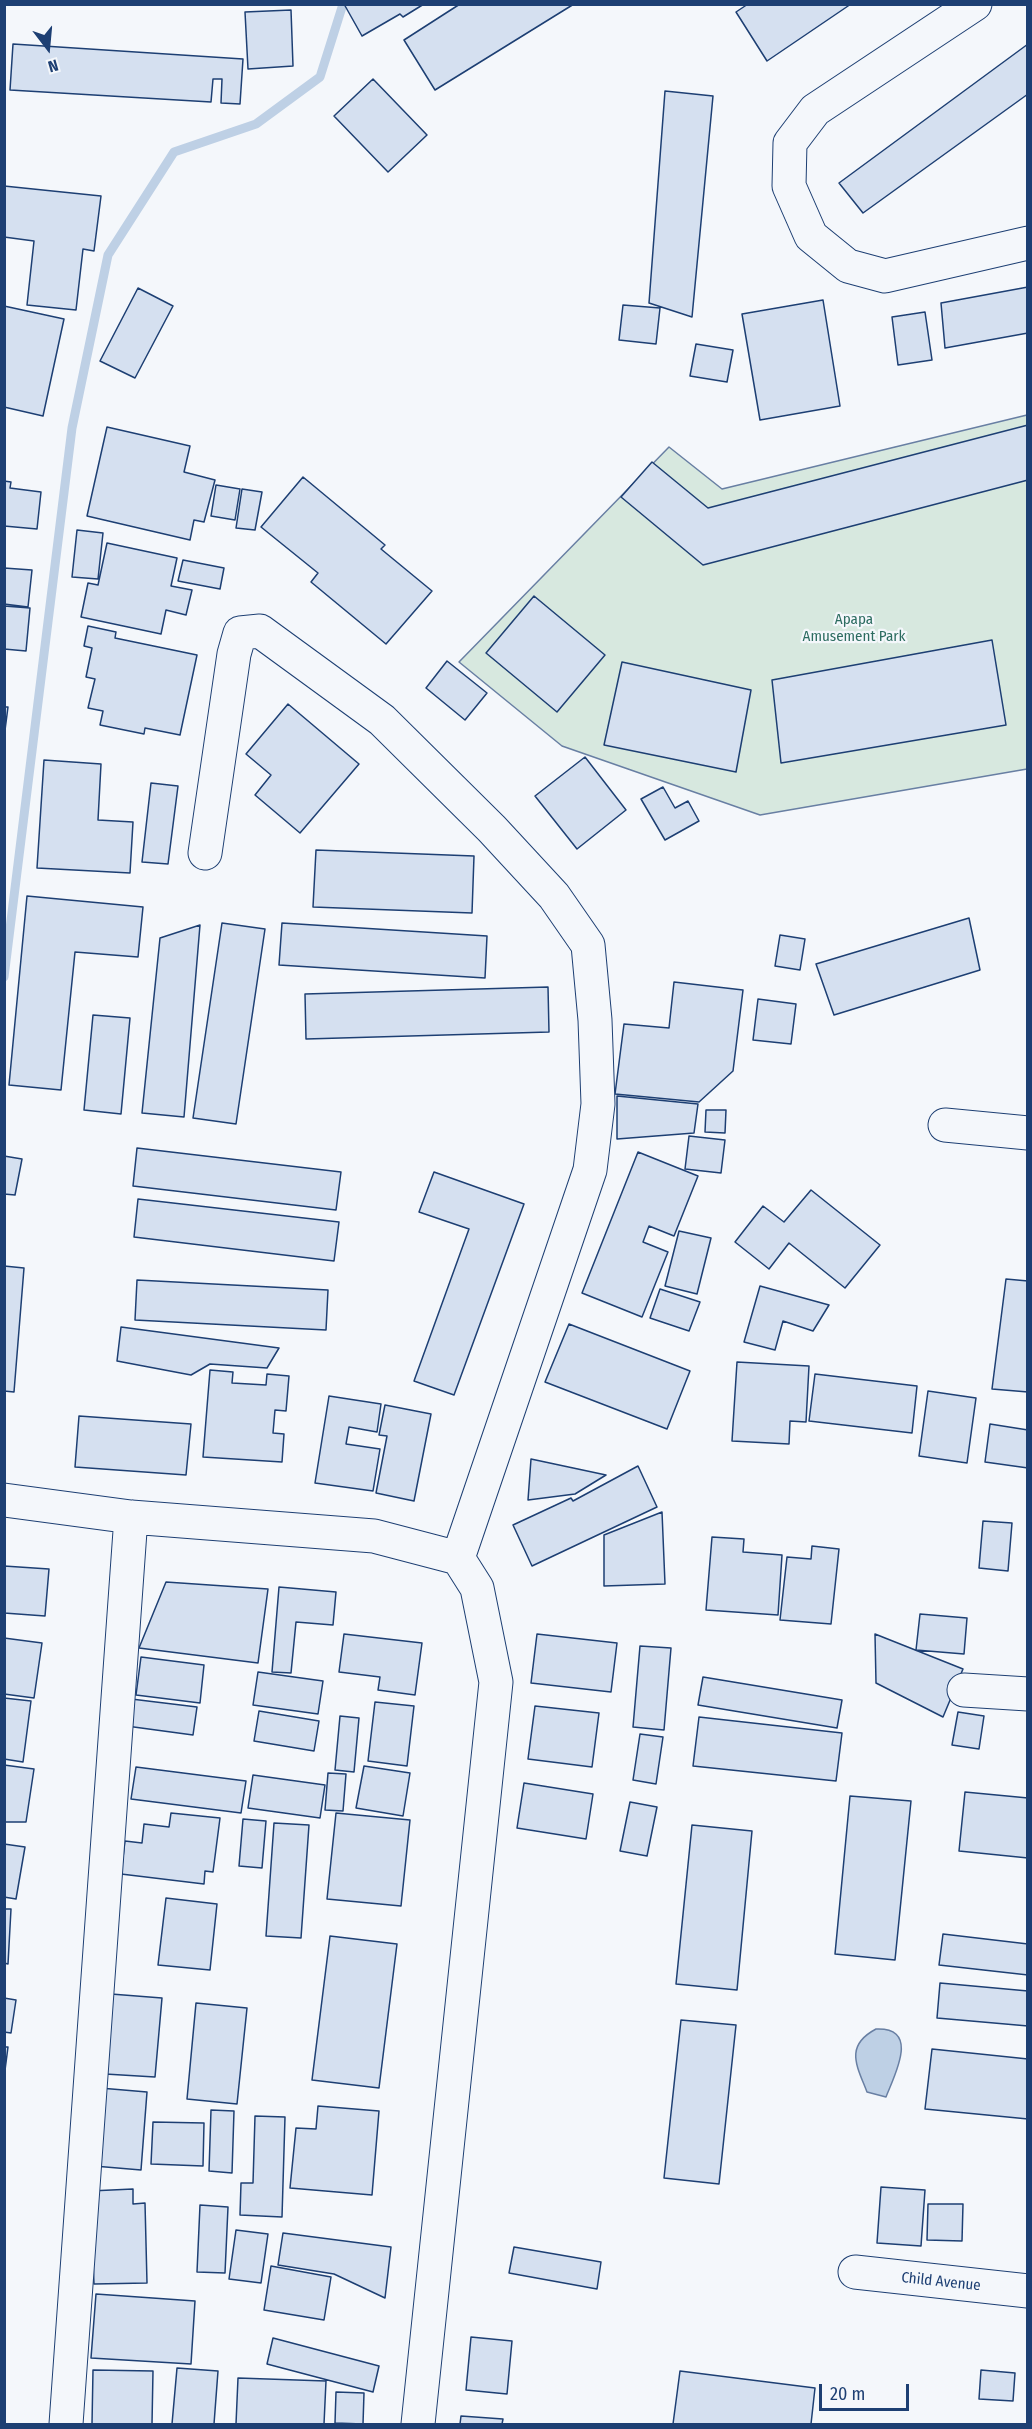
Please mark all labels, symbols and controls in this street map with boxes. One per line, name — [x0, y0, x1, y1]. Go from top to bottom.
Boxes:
north arrow — [18, 18, 78, 78]
text: N — [46, 55, 60, 76]
park label: Apapa Amusement Park — [802, 611, 906, 646]
street label: Child Avenue — [900, 2269, 982, 2295]
scale bar — [822, 2372, 912, 2410]
text: 20 m — [830, 2383, 865, 2405]

